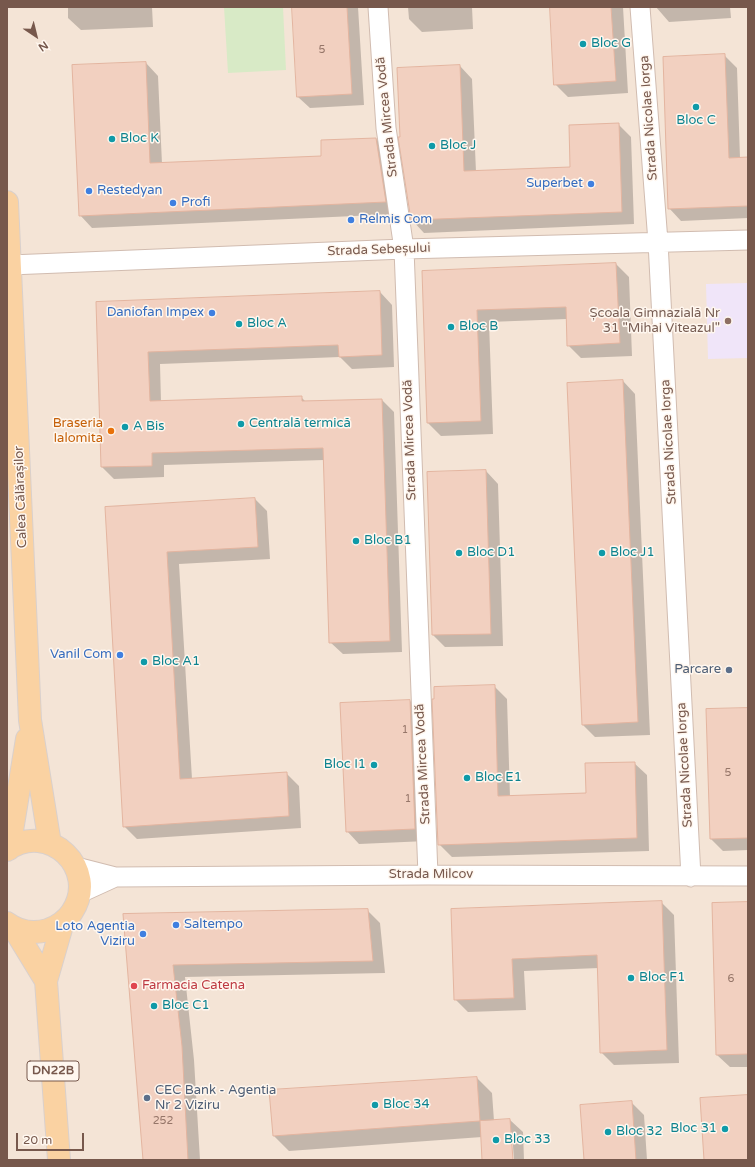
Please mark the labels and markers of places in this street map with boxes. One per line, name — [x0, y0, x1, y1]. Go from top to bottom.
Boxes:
place label: Bloc G — [591, 36, 631, 52]
marker: Bloc G — [578, 39, 588, 49]
marker: Bloc C — [691, 102, 701, 112]
place label: Bloc C — [676, 113, 716, 129]
place label: Bloc K — [120, 131, 159, 147]
marker: Bloc K — [107, 134, 117, 144]
place label: Bloc J — [440, 138, 476, 154]
marker: Bloc J — [427, 141, 437, 151]
place label: Superbet — [526, 176, 583, 192]
marker: Superbet — [586, 179, 596, 189]
place label: Restedyan — [97, 183, 162, 199]
marker: Restedyan — [84, 186, 94, 196]
place label: Profi — [181, 195, 211, 211]
marker: Profi — [168, 198, 178, 208]
place label: Relmis Com — [359, 212, 432, 228]
marker: Relmis Com — [346, 215, 356, 225]
place label: Daniofan Impex — [107, 305, 204, 321]
place label: Școala Gimnazială Nr 31 "Mihai Viteazul" — [590, 306, 720, 337]
marker: Daniofan Impex — [207, 308, 217, 318]
place label: Bloc A — [247, 316, 287, 332]
marker: Școala Gimnazială Nr 31 "Mihai Viteazul" — [723, 316, 733, 326]
marker: Bloc A — [234, 319, 244, 329]
place label: Bloc B — [459, 319, 498, 335]
marker: Bloc B — [446, 322, 456, 332]
place label: Braseria Ialomita — [53, 416, 103, 447]
place label: Centrală termică — [249, 416, 351, 432]
place label: A Bis — [133, 419, 164, 435]
marker: Centrală termică — [236, 419, 246, 429]
marker: A Bis — [120, 422, 130, 432]
marker: Braseria Ialomita — [106, 426, 116, 436]
place label: Bloc B1 — [364, 533, 412, 549]
marker: Bloc B1 — [351, 536, 361, 546]
place label: Bloc D1 — [467, 545, 515, 561]
place label: Bloc J1 — [610, 545, 655, 561]
marker: Bloc D1 — [454, 548, 464, 558]
marker: Bloc J1 — [597, 548, 607, 558]
place label: Vanil Com — [50, 647, 112, 663]
marker: Vanil Com — [115, 650, 125, 660]
place label: Bloc A1 — [152, 654, 200, 670]
marker: Bloc A1 — [139, 657, 149, 667]
place label: Parcare — [674, 662, 721, 678]
marker: Parcare — [724, 665, 734, 675]
place label: Bloc I1 — [324, 757, 366, 773]
marker: Bloc I1 — [369, 760, 379, 770]
place label: Bloc E1 — [475, 770, 522, 786]
marker: Bloc E1 — [462, 773, 472, 783]
place label: Saltempo — [184, 917, 243, 933]
place label: Loto Agentia Viziru — [55, 919, 135, 950]
marker: Saltempo — [171, 920, 181, 930]
marker: Loto Agentia Viziru — [138, 929, 148, 939]
place label: Bloc F1 — [639, 970, 685, 986]
marker: Bloc F1 — [626, 973, 636, 983]
place label: Farmacia Catena — [142, 978, 245, 994]
marker: Farmacia Catena — [129, 981, 139, 991]
place label: Bloc C1 — [162, 998, 210, 1014]
marker: Bloc C1 — [149, 1001, 159, 1011]
place label: CEC Bank - Agentia Nr 2 Viziru — [155, 1083, 276, 1114]
marker: CEC Bank - Agentia Nr 2 Viziru — [142, 1093, 152, 1103]
place label: Bloc 34 — [383, 1097, 430, 1113]
marker: Bloc 34 — [370, 1100, 380, 1110]
place label: Bloc 31 — [670, 1121, 717, 1137]
place label: Bloc 32 — [616, 1124, 663, 1140]
marker: Bloc 31 — [720, 1124, 730, 1134]
marker: Bloc 32 — [603, 1127, 613, 1137]
place label: Bloc 33 — [504, 1132, 551, 1148]
marker: Bloc 33 — [491, 1135, 501, 1145]

